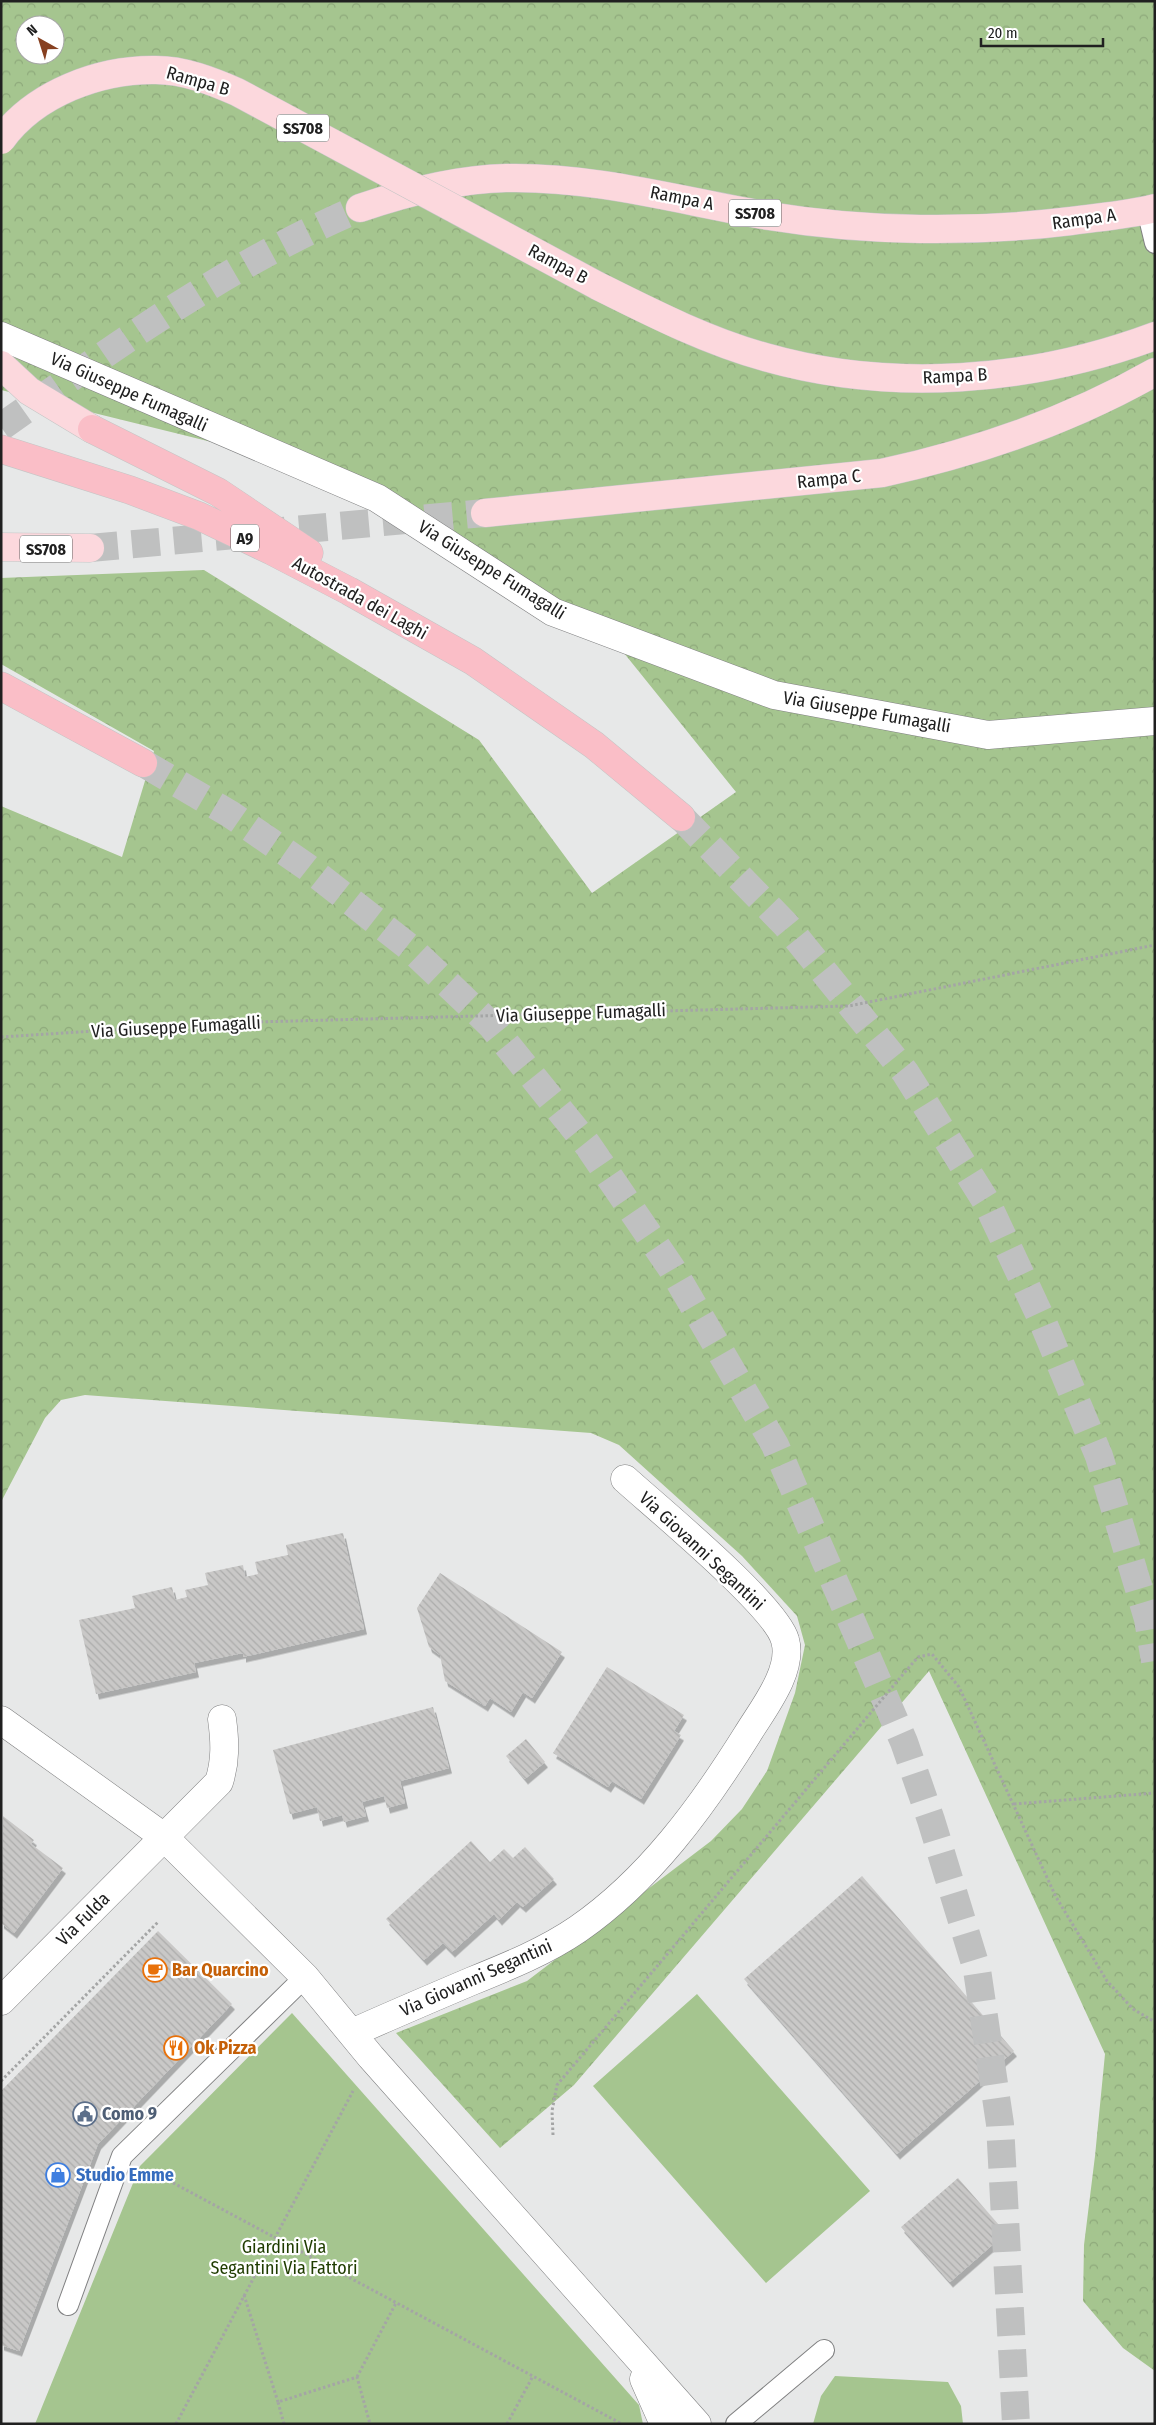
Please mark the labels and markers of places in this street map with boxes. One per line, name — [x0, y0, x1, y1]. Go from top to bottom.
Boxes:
cafe icon: Bar Quarcino — [142, 1957, 168, 1983]
place label: Bar Quarcino — [172, 1959, 269, 1981]
restaurant icon: Ok Pizza — [163, 2035, 189, 2061]
place label: Ok Pizza — [194, 2037, 257, 2059]
public building icon: Como 9 — [72, 2101, 98, 2127]
place label: Como 9 — [102, 2103, 157, 2125]
shop icon: Studio Emme — [45, 2162, 71, 2188]
place label: Studio Emme — [76, 2164, 174, 2186]

